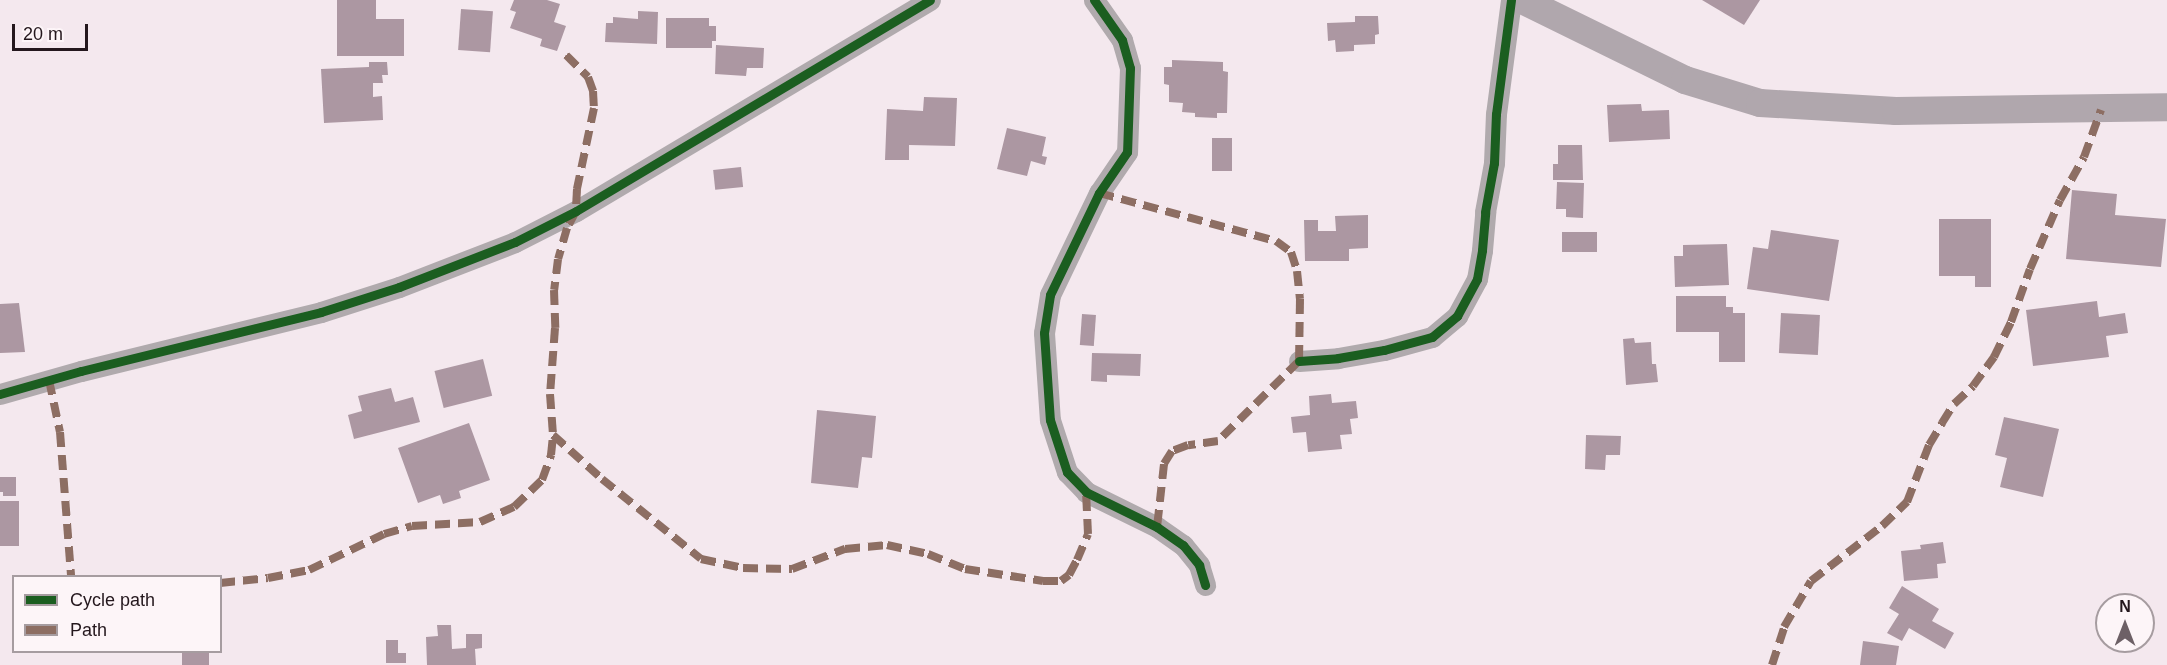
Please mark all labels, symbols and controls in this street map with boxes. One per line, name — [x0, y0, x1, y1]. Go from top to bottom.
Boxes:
scale bar — [15, 12, 92, 50]
text: 20 m — [23, 24, 63, 44]
legend — [12, 575, 222, 653]
text: Cycle path — [70, 590, 155, 610]
north arrow — [2095, 593, 2155, 653]
text: N — [2119, 598, 2131, 615]
text: Path — [70, 620, 107, 640]

